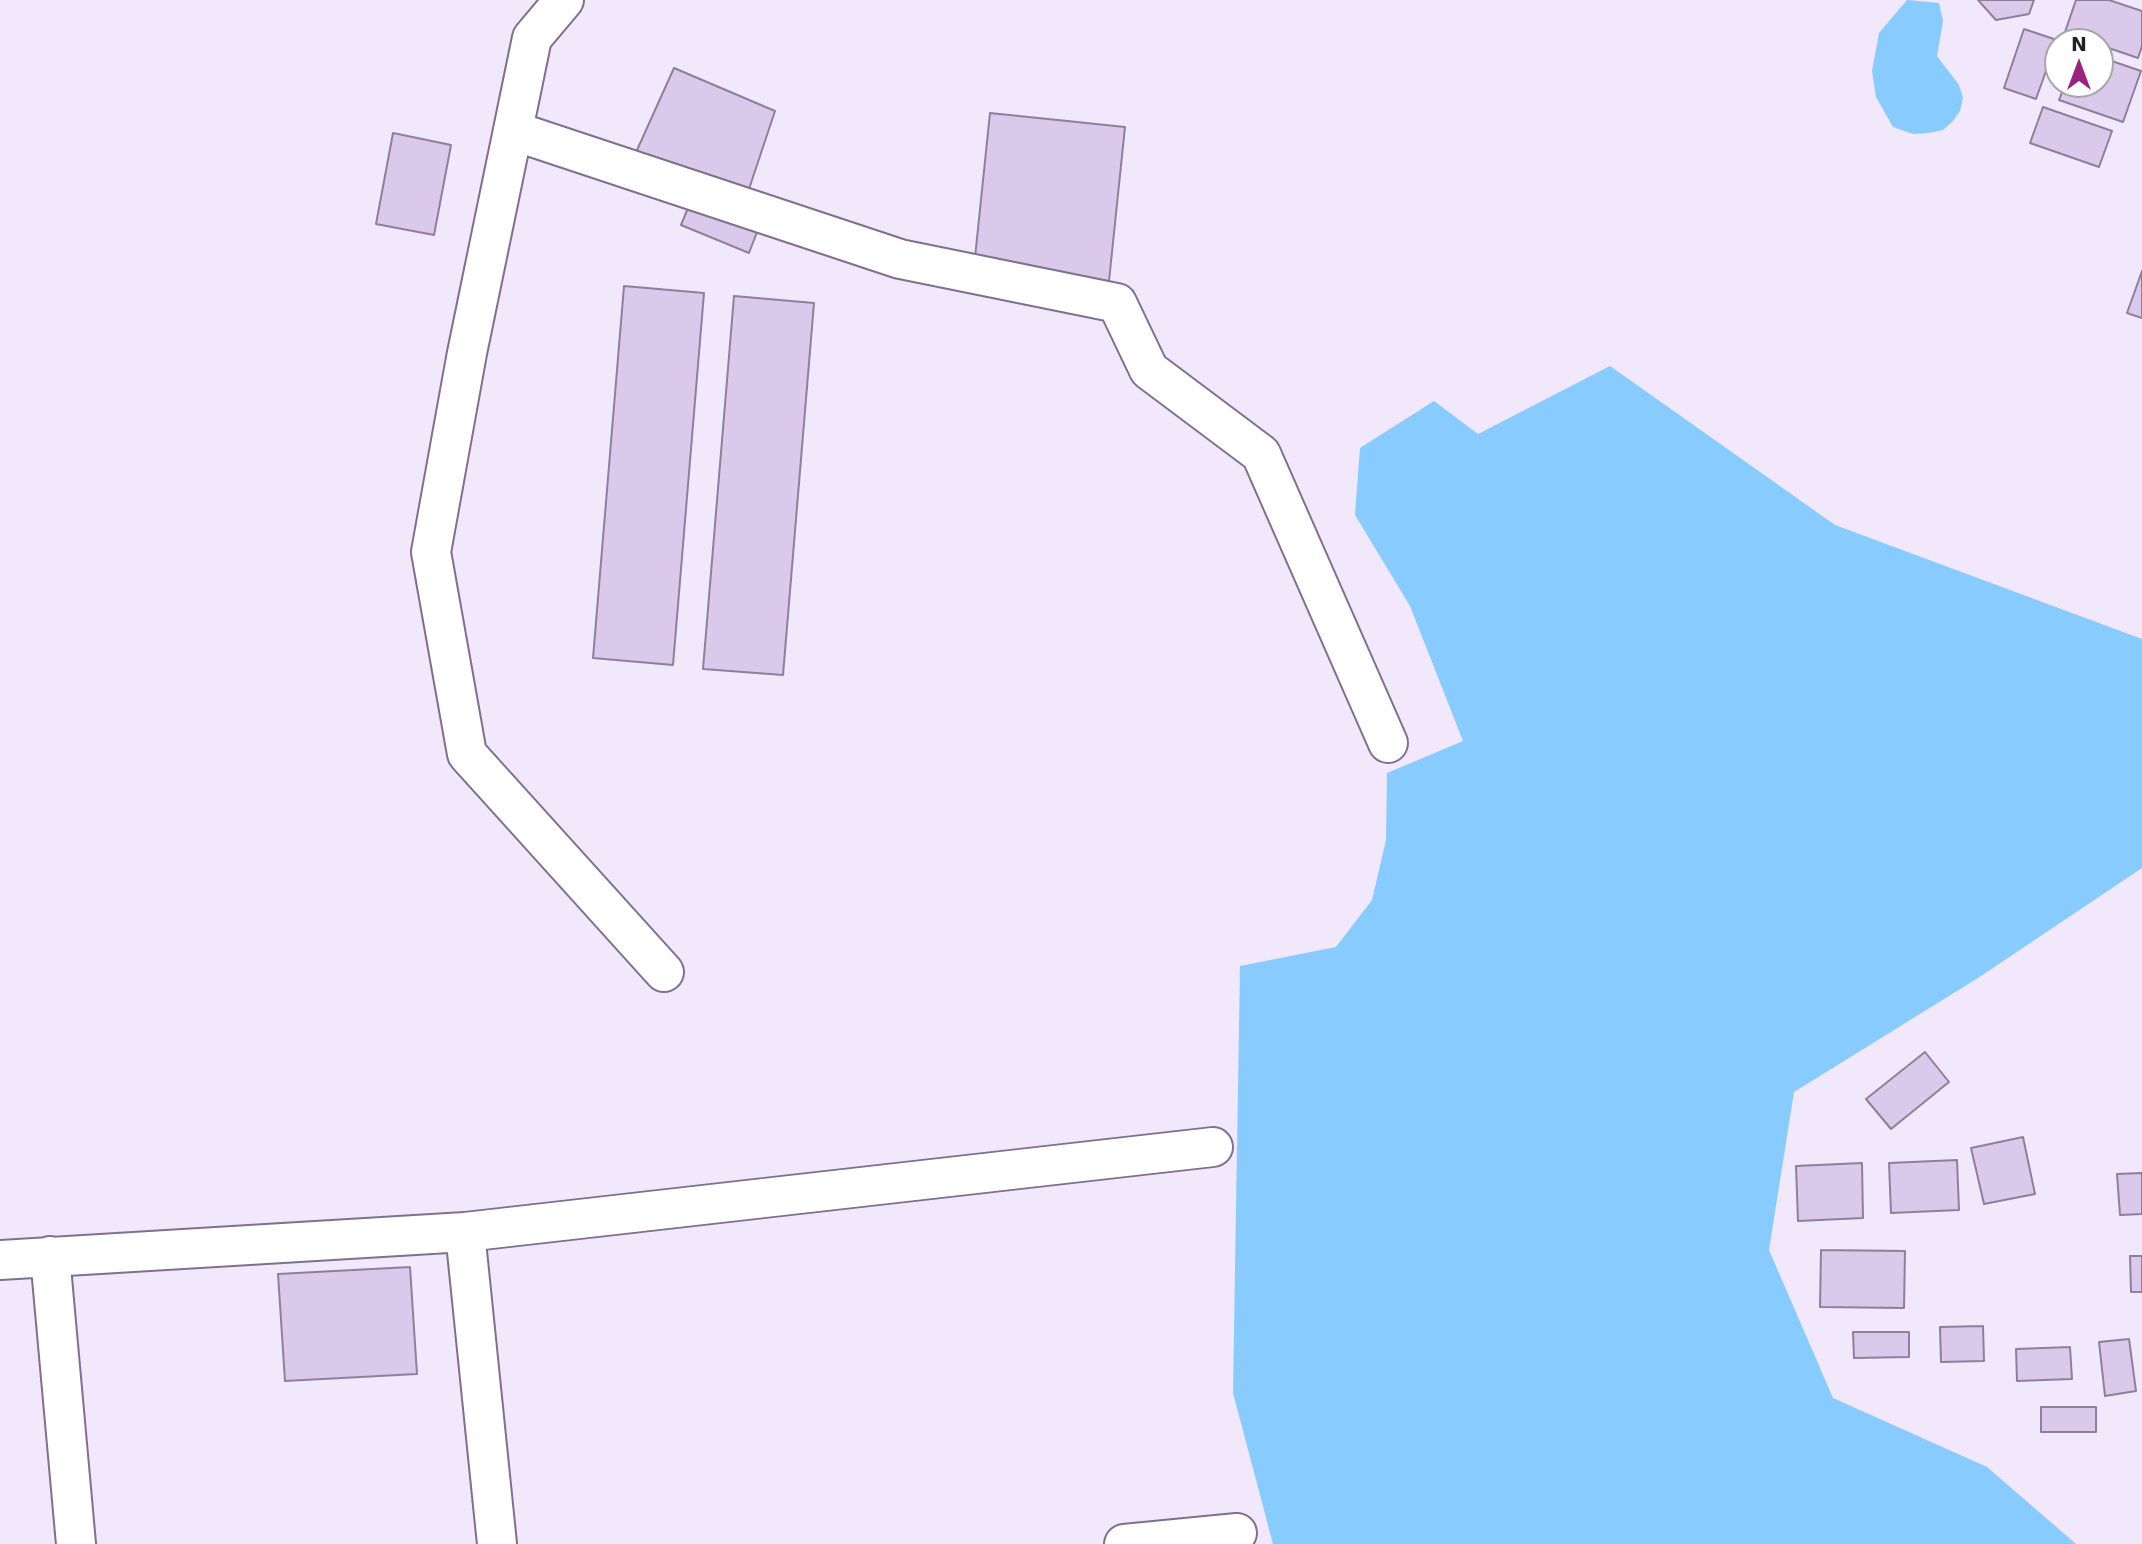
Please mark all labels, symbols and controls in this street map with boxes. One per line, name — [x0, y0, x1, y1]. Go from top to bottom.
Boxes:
north arrow — [2044, 28, 2114, 98]
text: N — [2071, 33, 2087, 55]

